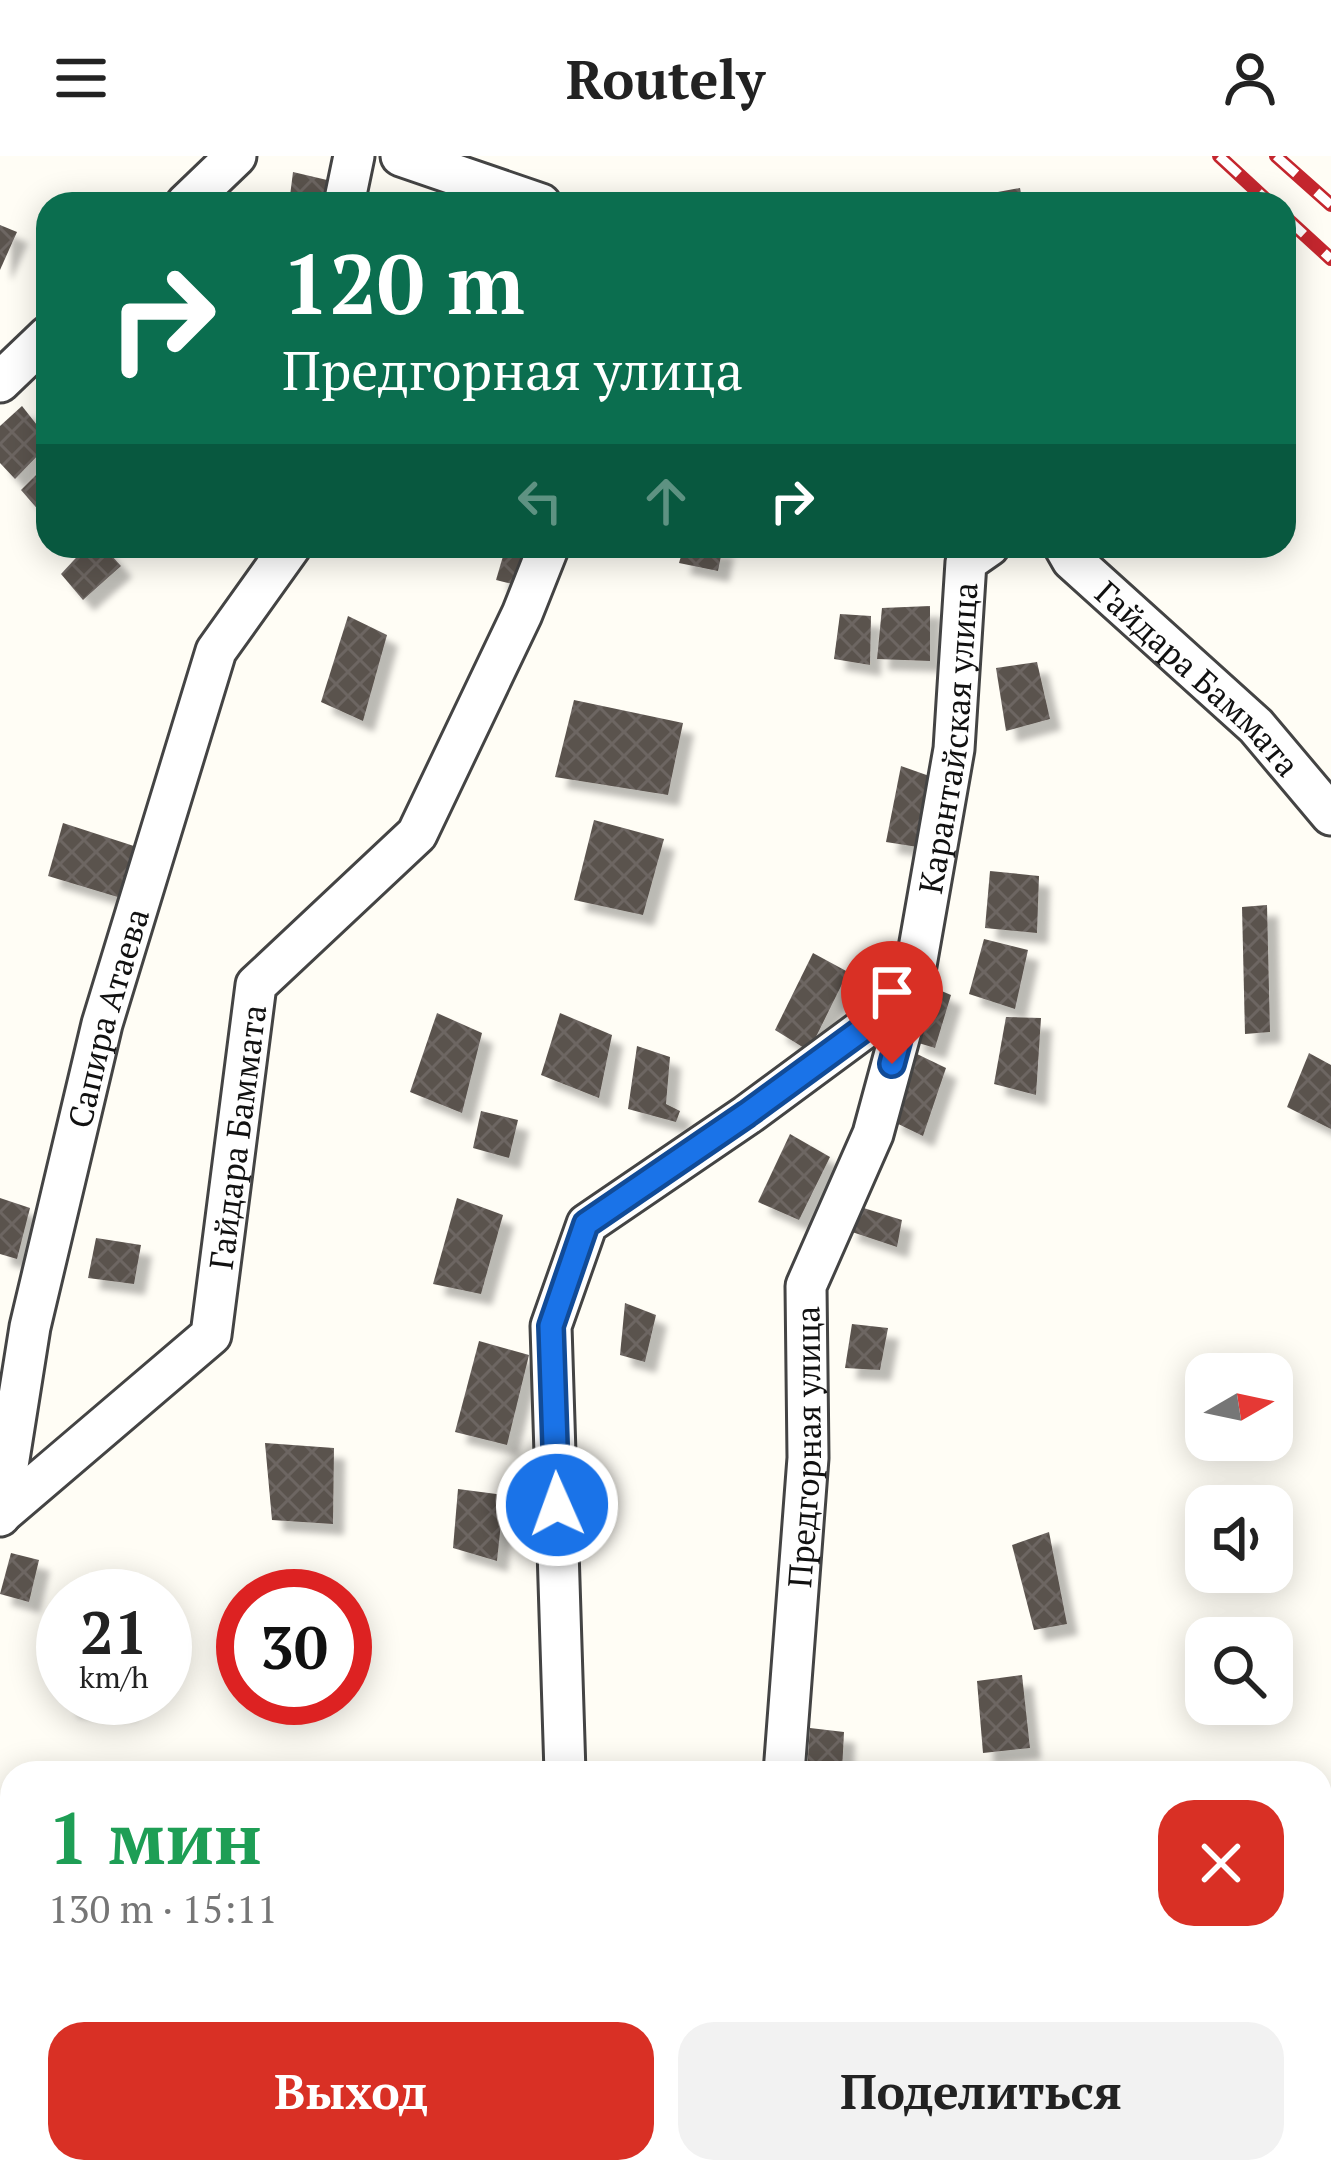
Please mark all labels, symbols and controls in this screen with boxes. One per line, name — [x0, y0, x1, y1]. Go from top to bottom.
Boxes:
text: Routely — [566, 43, 765, 114]
icon: menu — [48, 45, 114, 111]
icon: person — [1217, 45, 1283, 111]
text: 120 m — [282, 227, 525, 338]
icon: right — [84, 240, 240, 396]
text: Предгорная улица — [282, 334, 743, 405]
icon: left — [507, 468, 573, 534]
icon: ahead — [633, 468, 699, 534]
icon: right — [759, 468, 825, 534]
street label: Гайдара Баммата — [1087, 571, 1310, 784]
street label: Карантайская улица — [908, 581, 986, 897]
street label: Сапира Атаева — [57, 903, 158, 1132]
pin — [841, 941, 943, 1064]
icon: arrive — [859, 959, 925, 1025]
street label: Гайдара Баммата — [198, 1002, 275, 1272]
street label: Предгорная улица — [777, 1306, 830, 1589]
north arrow — [1185, 1353, 1293, 1461]
map controls — [1185, 1353, 1293, 1725]
position arrow — [494, 1442, 620, 1568]
button: sound — [1185, 1485, 1293, 1593]
speed limit sign: 30 — [216, 1569, 372, 1725]
text: 21 — [80, 1592, 148, 1671]
button: search — [1185, 1617, 1293, 1725]
text: km/h — [79, 1657, 149, 1697]
text: 1 мин — [48, 1789, 262, 1885]
button: close — [1158, 1800, 1284, 1926]
text: 130 m · 15:11 — [48, 1882, 278, 1934]
button: Выход — [48, 2022, 654, 2160]
button: Поделиться — [678, 2022, 1284, 2160]

